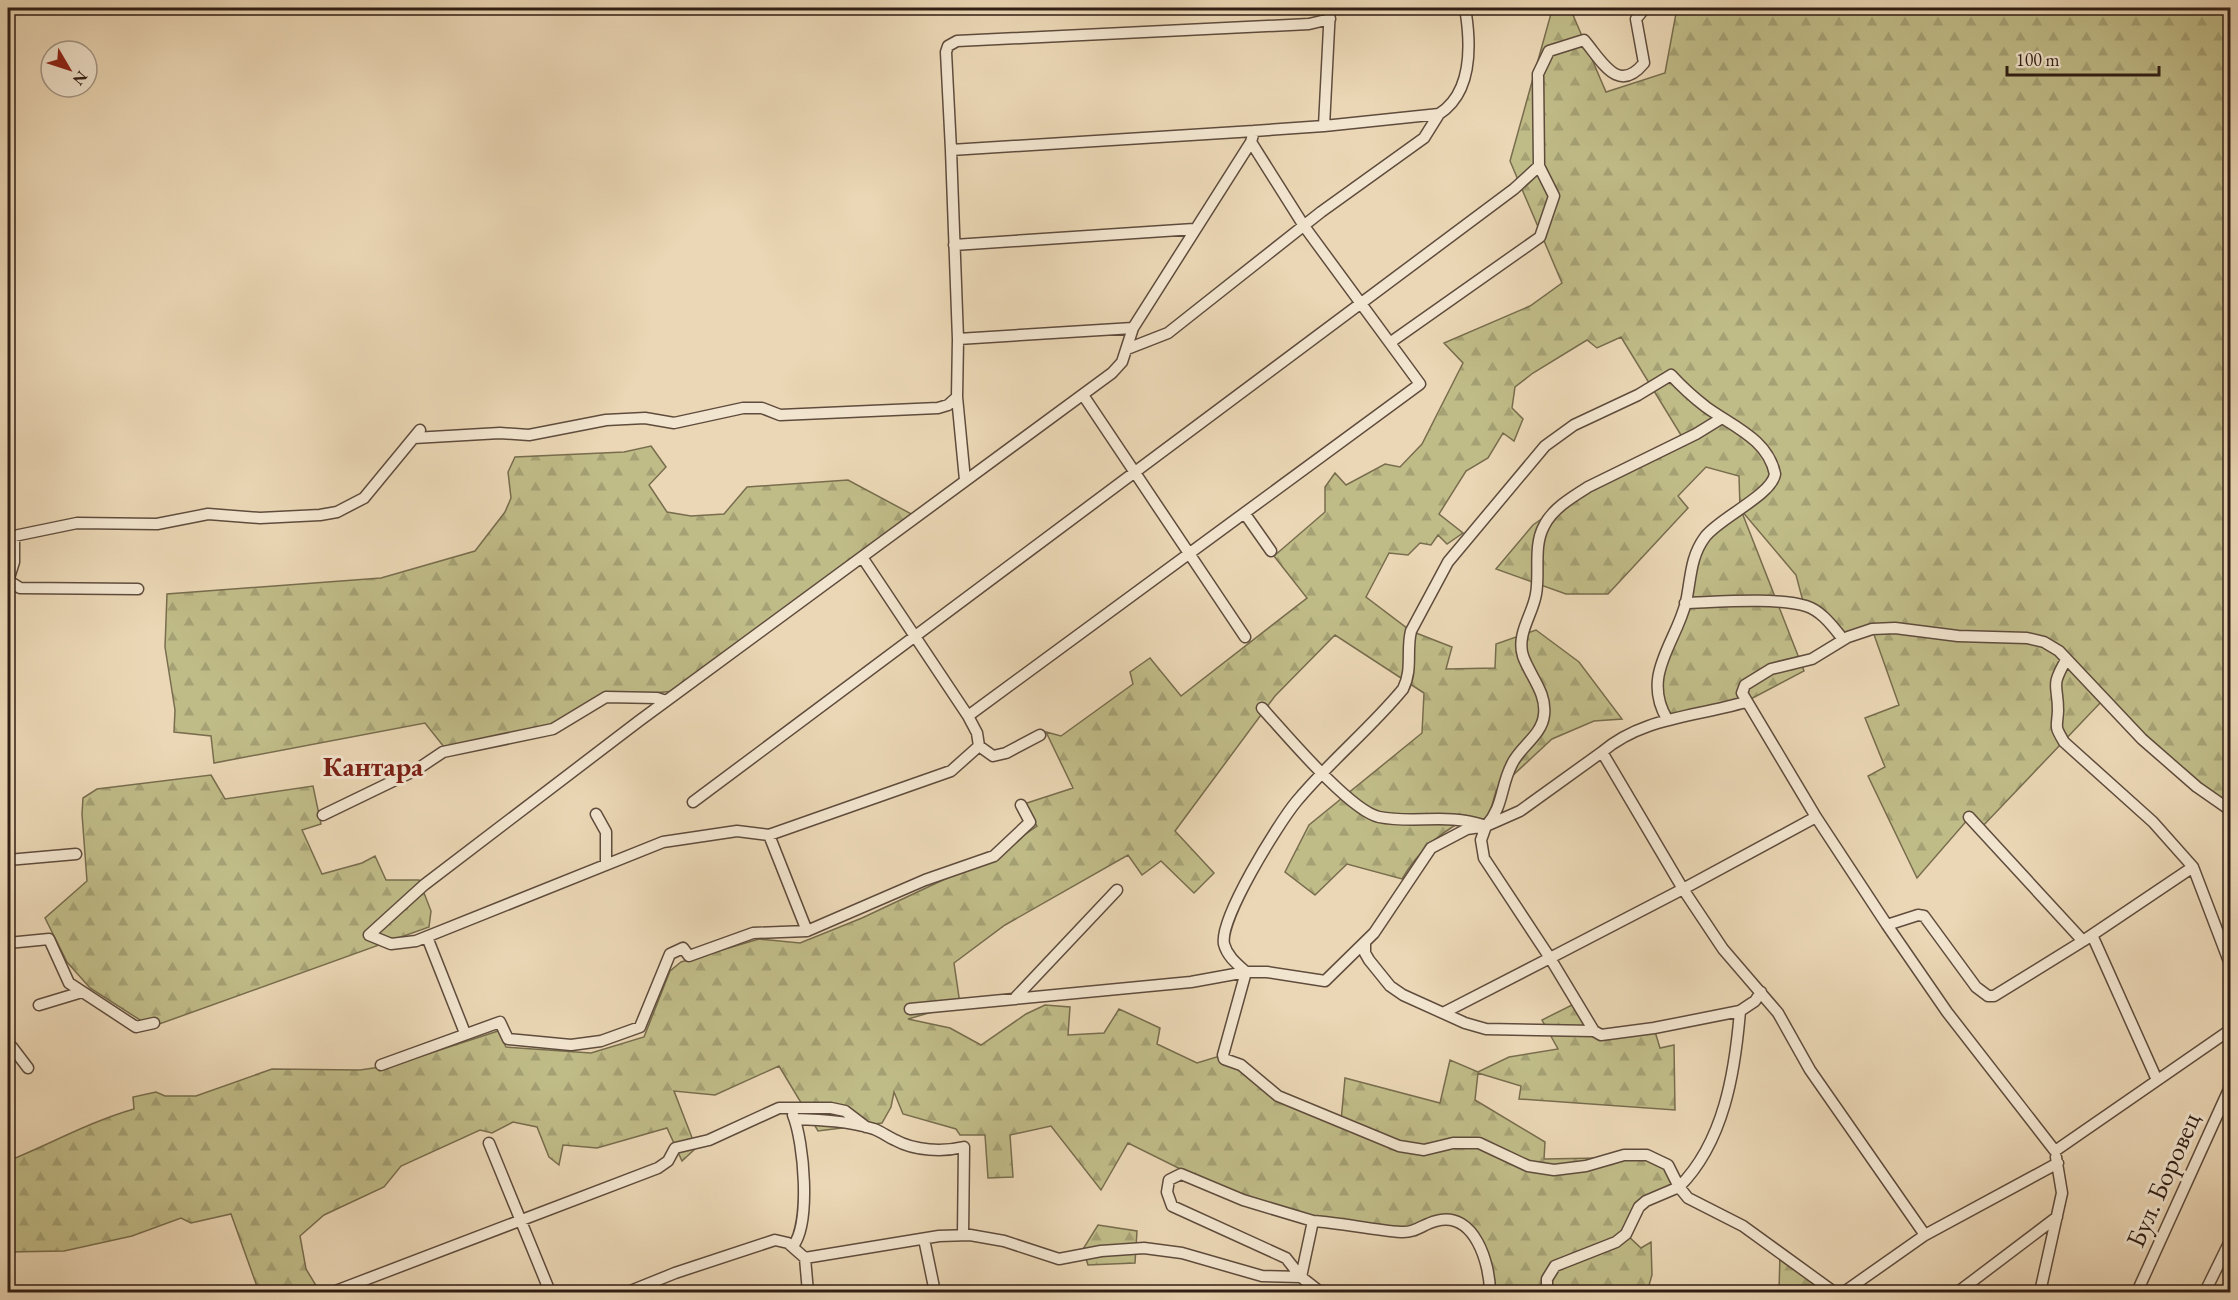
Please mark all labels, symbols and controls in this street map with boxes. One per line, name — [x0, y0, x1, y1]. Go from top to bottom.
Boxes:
north arrow — [39, 39, 99, 99]
scale bar — [2007, 39, 2158, 77]
text: 100 m — [2016, 48, 2060, 71]
text: N — [68, 66, 93, 90]
district label: Кантара — [323, 748, 424, 784]
street label: Бул. Боровец — [2117, 1107, 2208, 1253]

